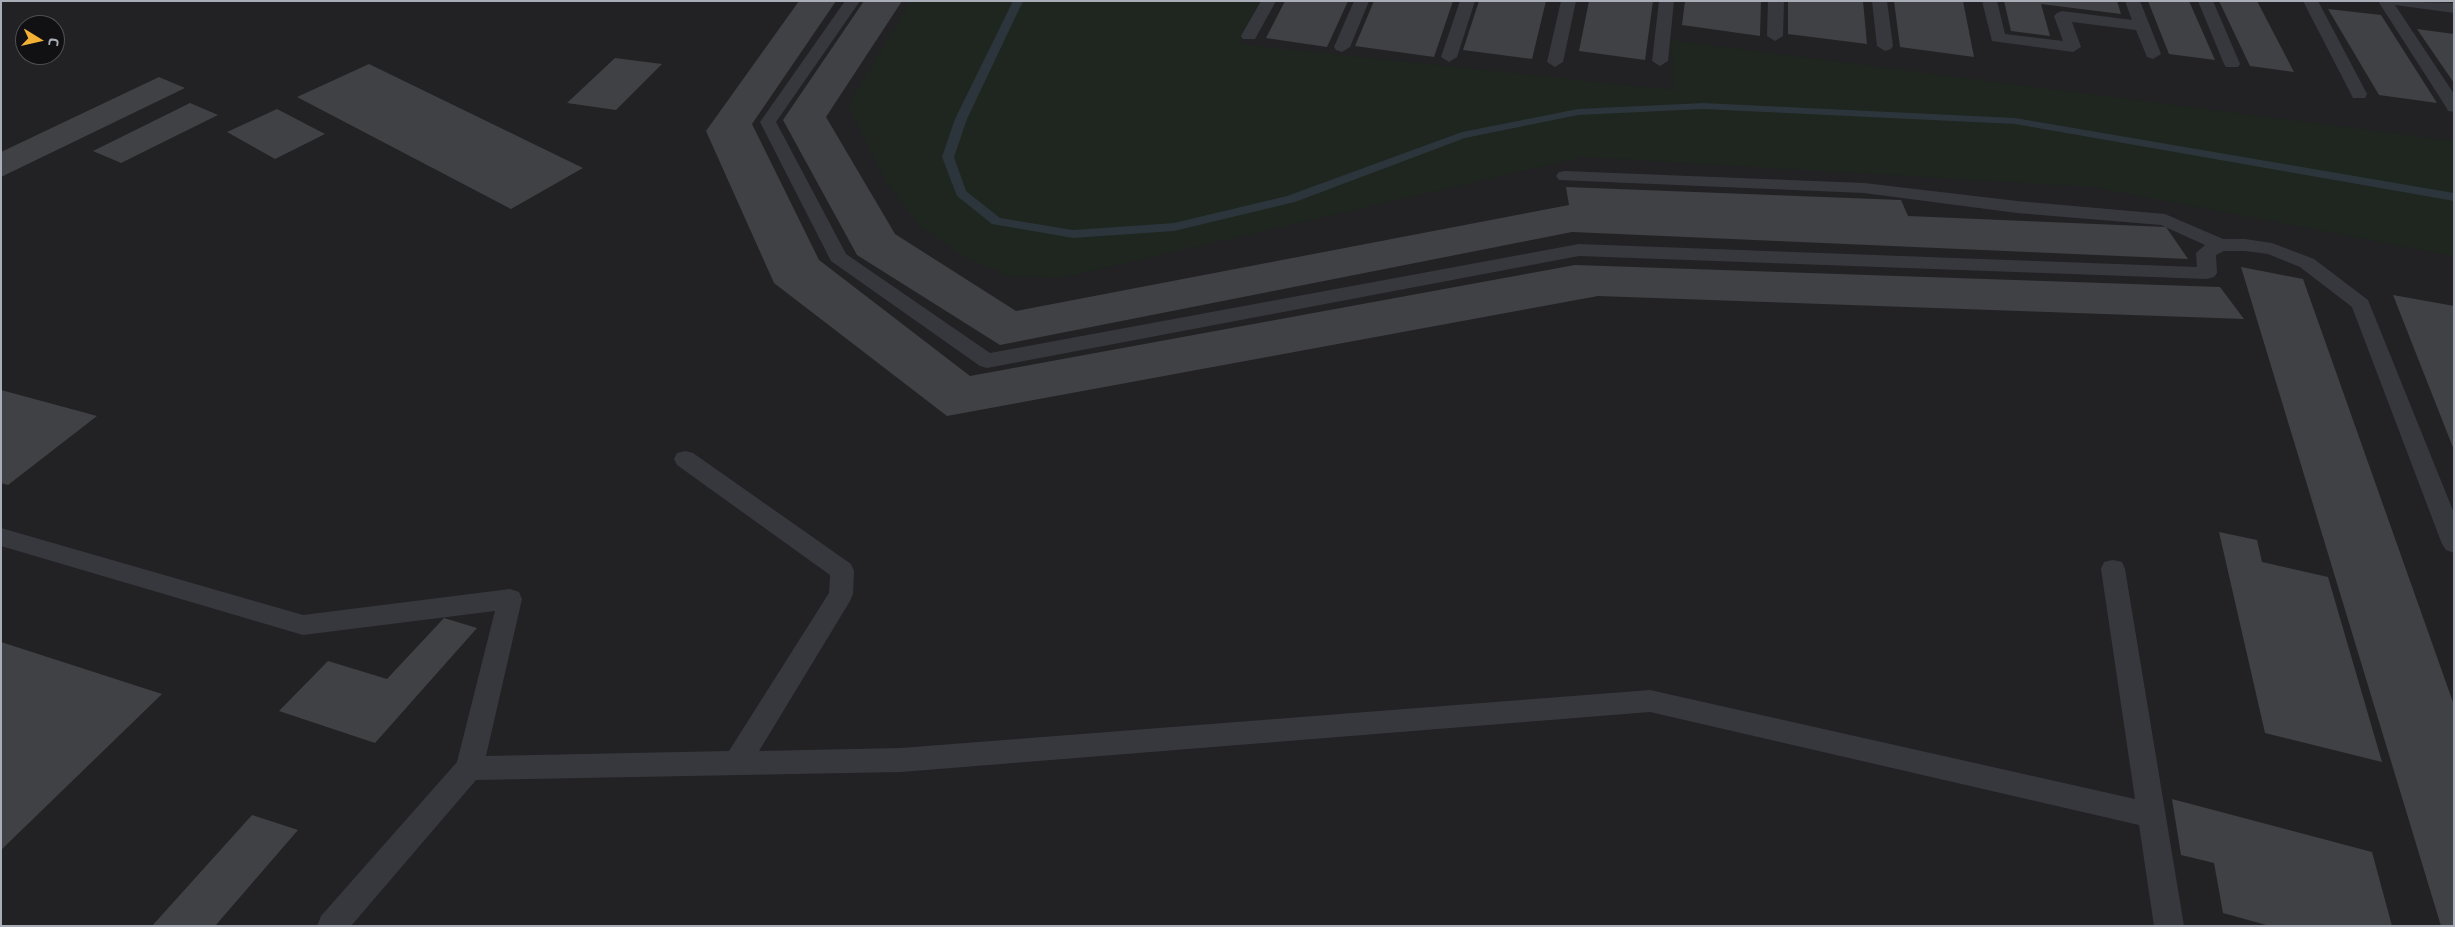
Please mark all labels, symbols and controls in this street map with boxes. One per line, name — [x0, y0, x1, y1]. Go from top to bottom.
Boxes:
north arrow — [15, 15, 65, 65]
text: С — [45, 37, 63, 48]

